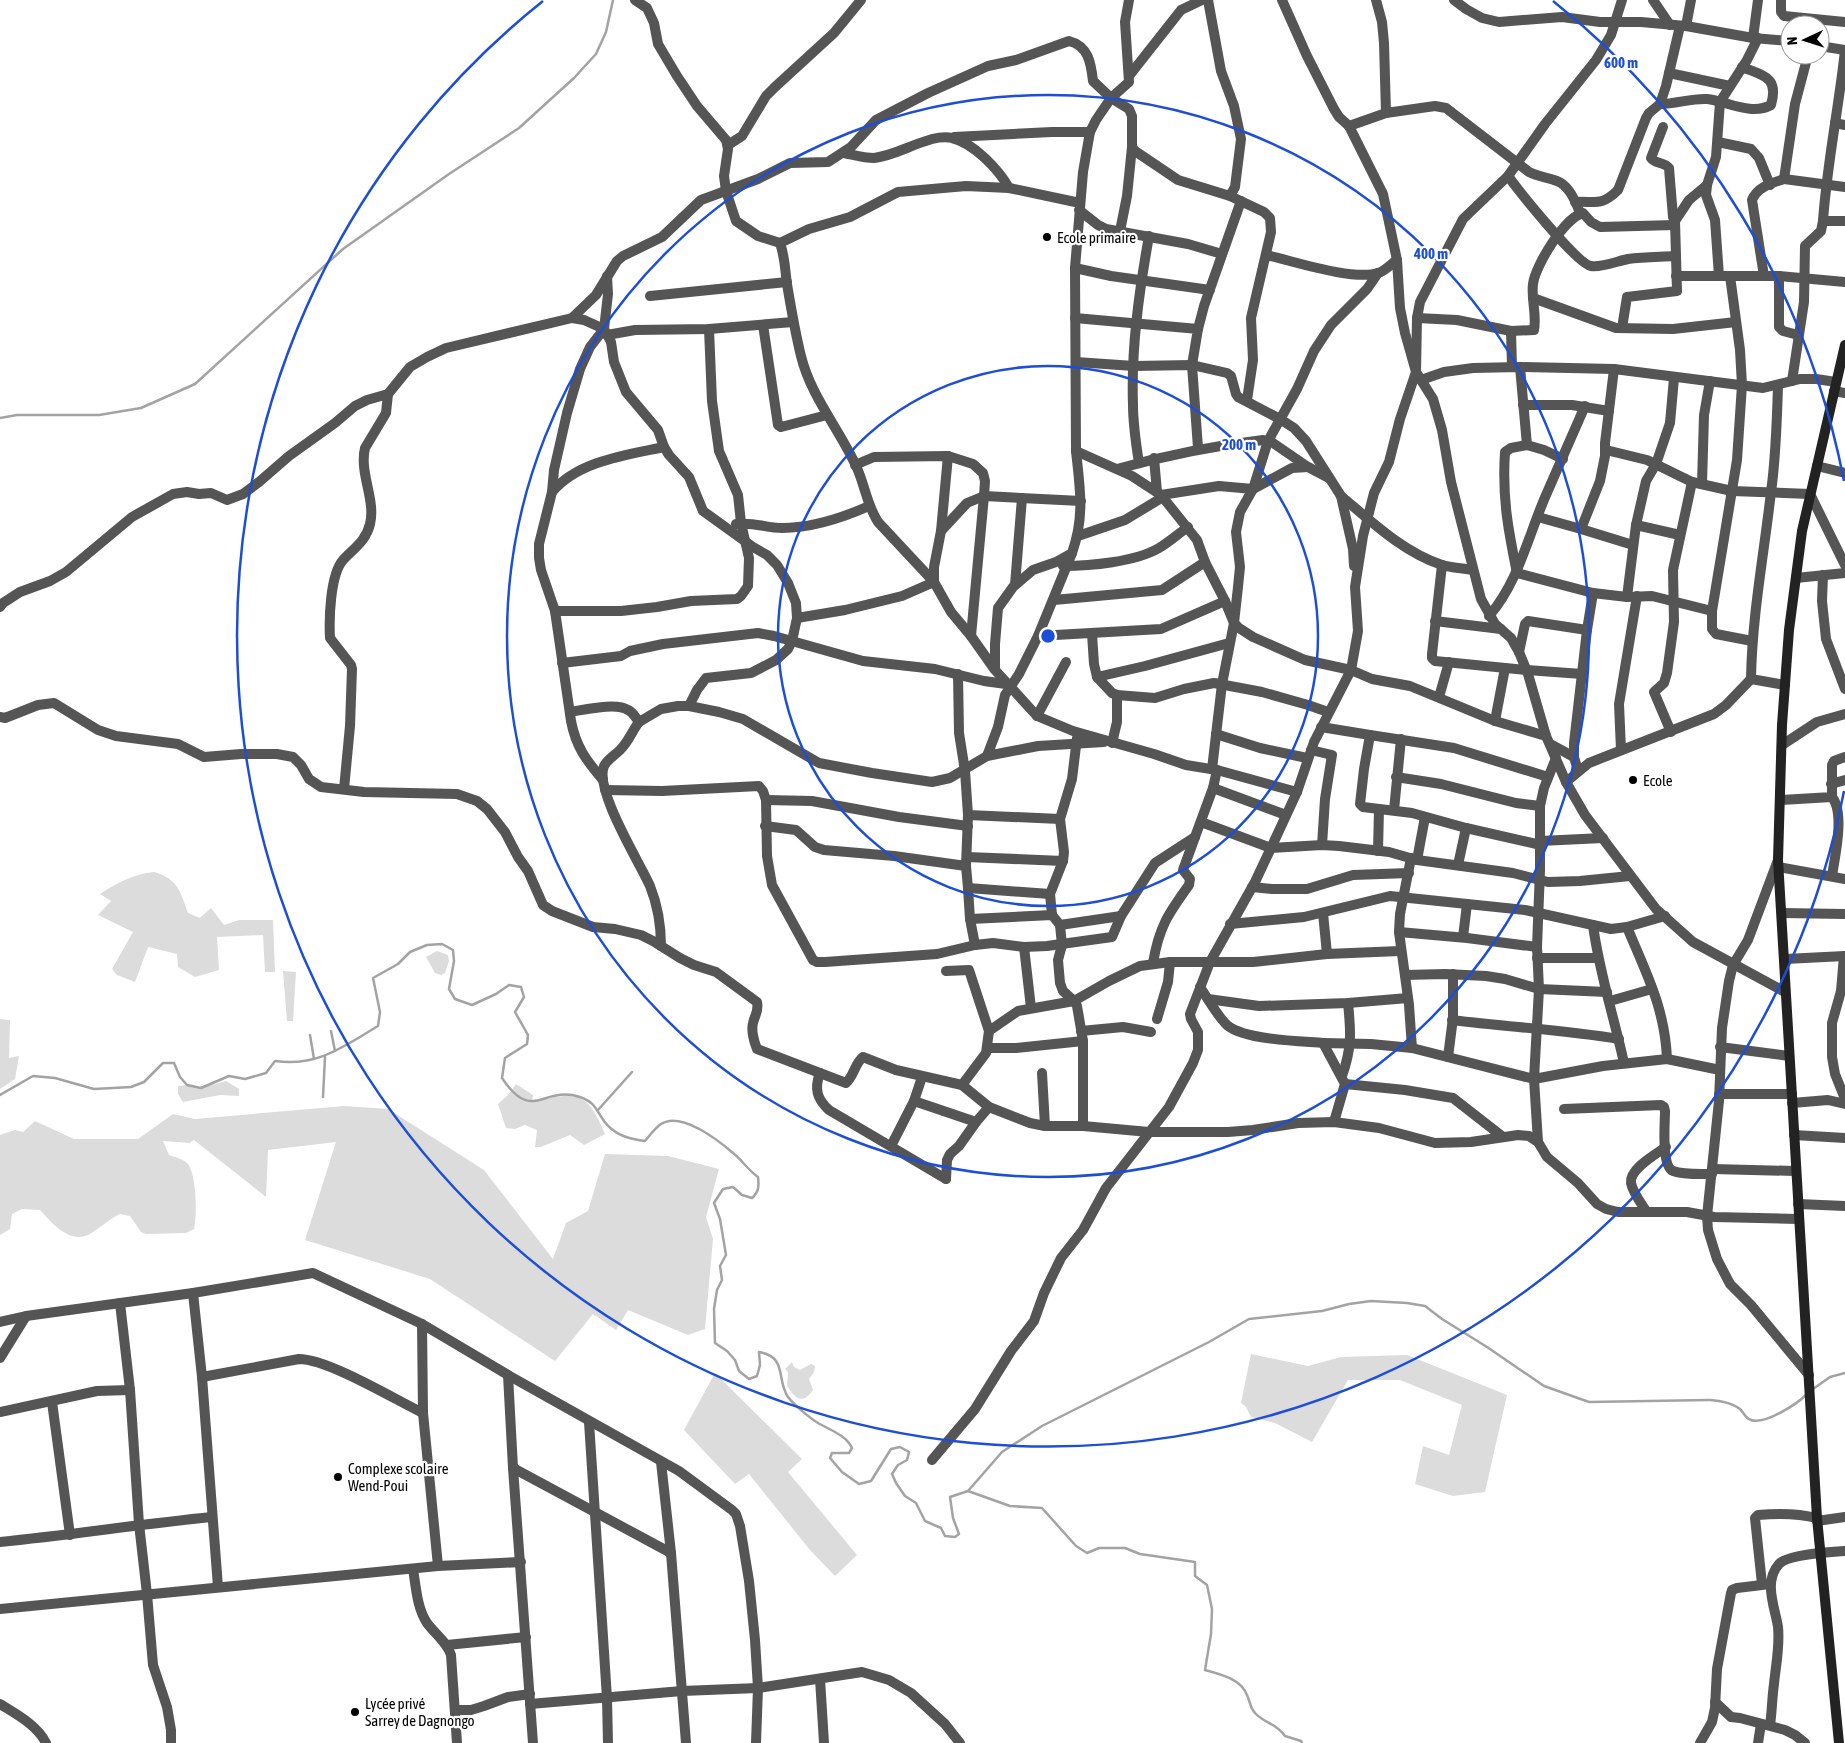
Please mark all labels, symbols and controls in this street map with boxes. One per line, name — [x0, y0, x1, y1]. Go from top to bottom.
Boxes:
north arrow — [1780, 15, 1830, 65]
text: N — [1784, 36, 1800, 46]
text: 600 m — [1604, 54, 1638, 71]
place label: Ecole primaire — [1057, 229, 1136, 246]
marker: Ecole primaire — [1041, 231, 1053, 243]
text: 400 m — [1413, 245, 1448, 262]
text: 200 m — [1222, 436, 1256, 453]
centre of rings — [1039, 627, 1057, 645]
place label: Ecole — [1643, 772, 1673, 789]
marker: Ecole — [1627, 774, 1639, 786]
place label: Complexe scolaire Wend-Poui — [348, 1460, 449, 1494]
marker: Complexe scolaire Wend-Poui — [332, 1471, 344, 1483]
place label: Lycée privé Sarrey de Dagnongo — [365, 1695, 475, 1729]
marker: Lycée privé Sarrey de Dagnongo — [349, 1706, 361, 1718]

